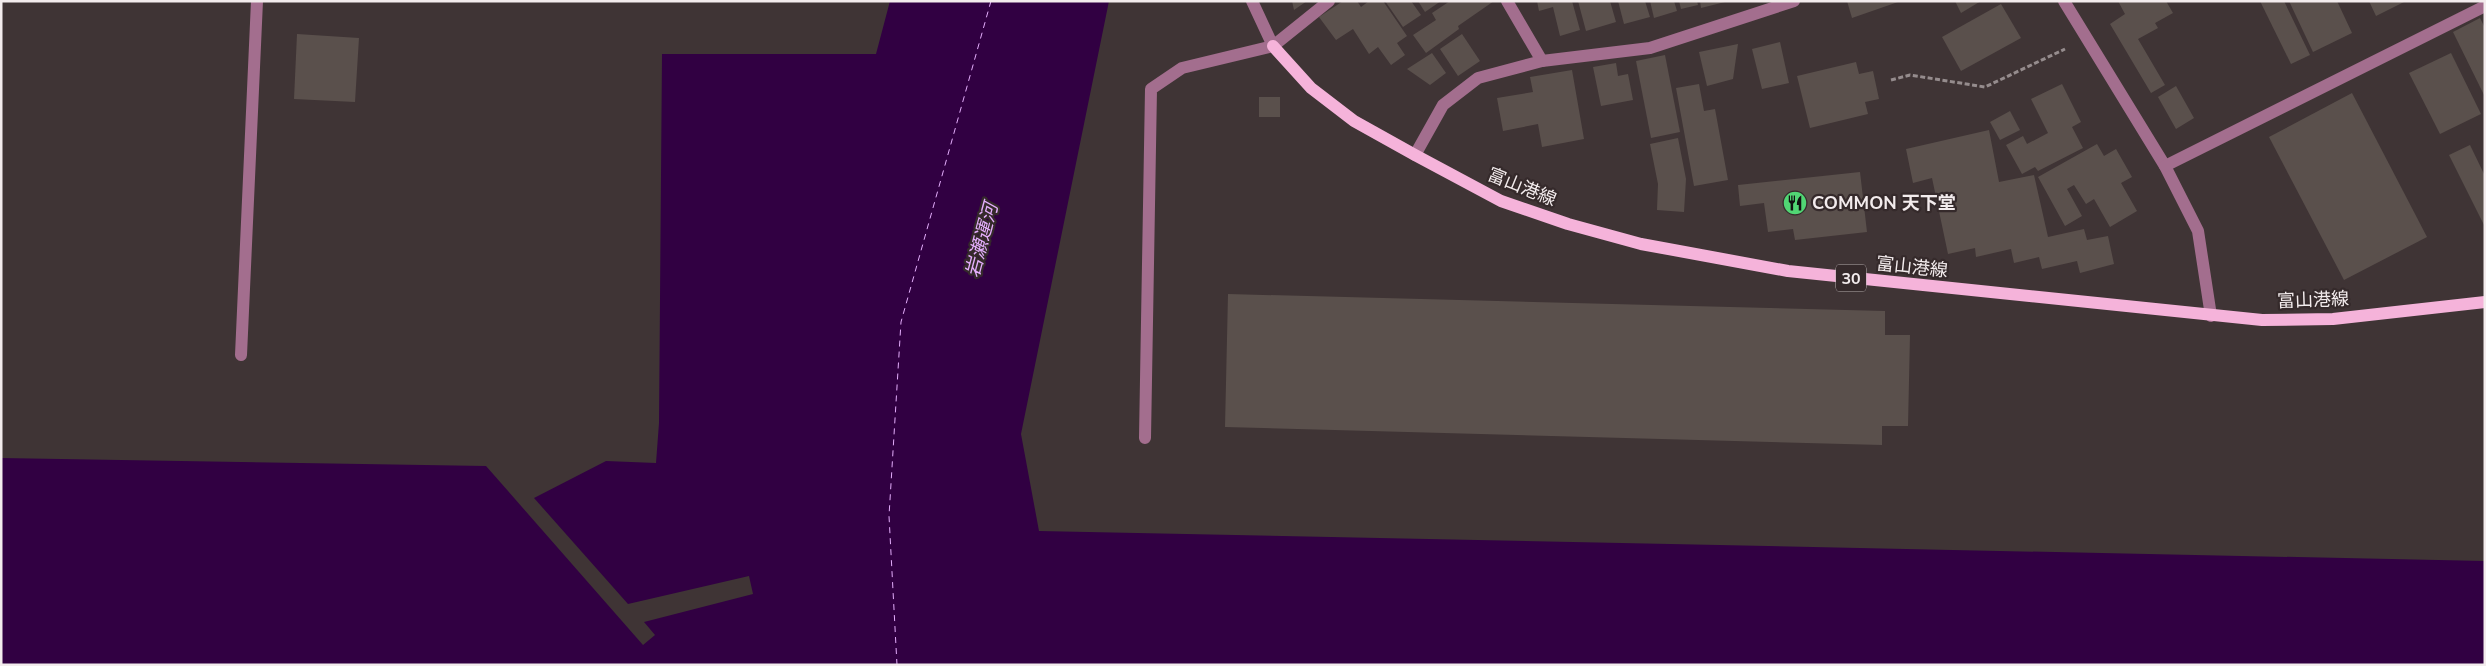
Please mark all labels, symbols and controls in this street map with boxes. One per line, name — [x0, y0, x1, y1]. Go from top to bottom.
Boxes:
street label: 富山港線 — [1484, 162, 1560, 212]
restaurant icon: COMMON 天下堂 — [1782, 190, 1808, 216]
place label: COMMON 天下堂 — [1812, 191, 1956, 215]
water label: 岩瀬運河 — [960, 196, 1005, 280]
street label: 富山港線 — [1875, 251, 1949, 283]
road number: 30 — [1836, 264, 1866, 292]
street label: 富山港線 — [2277, 287, 2349, 313]

